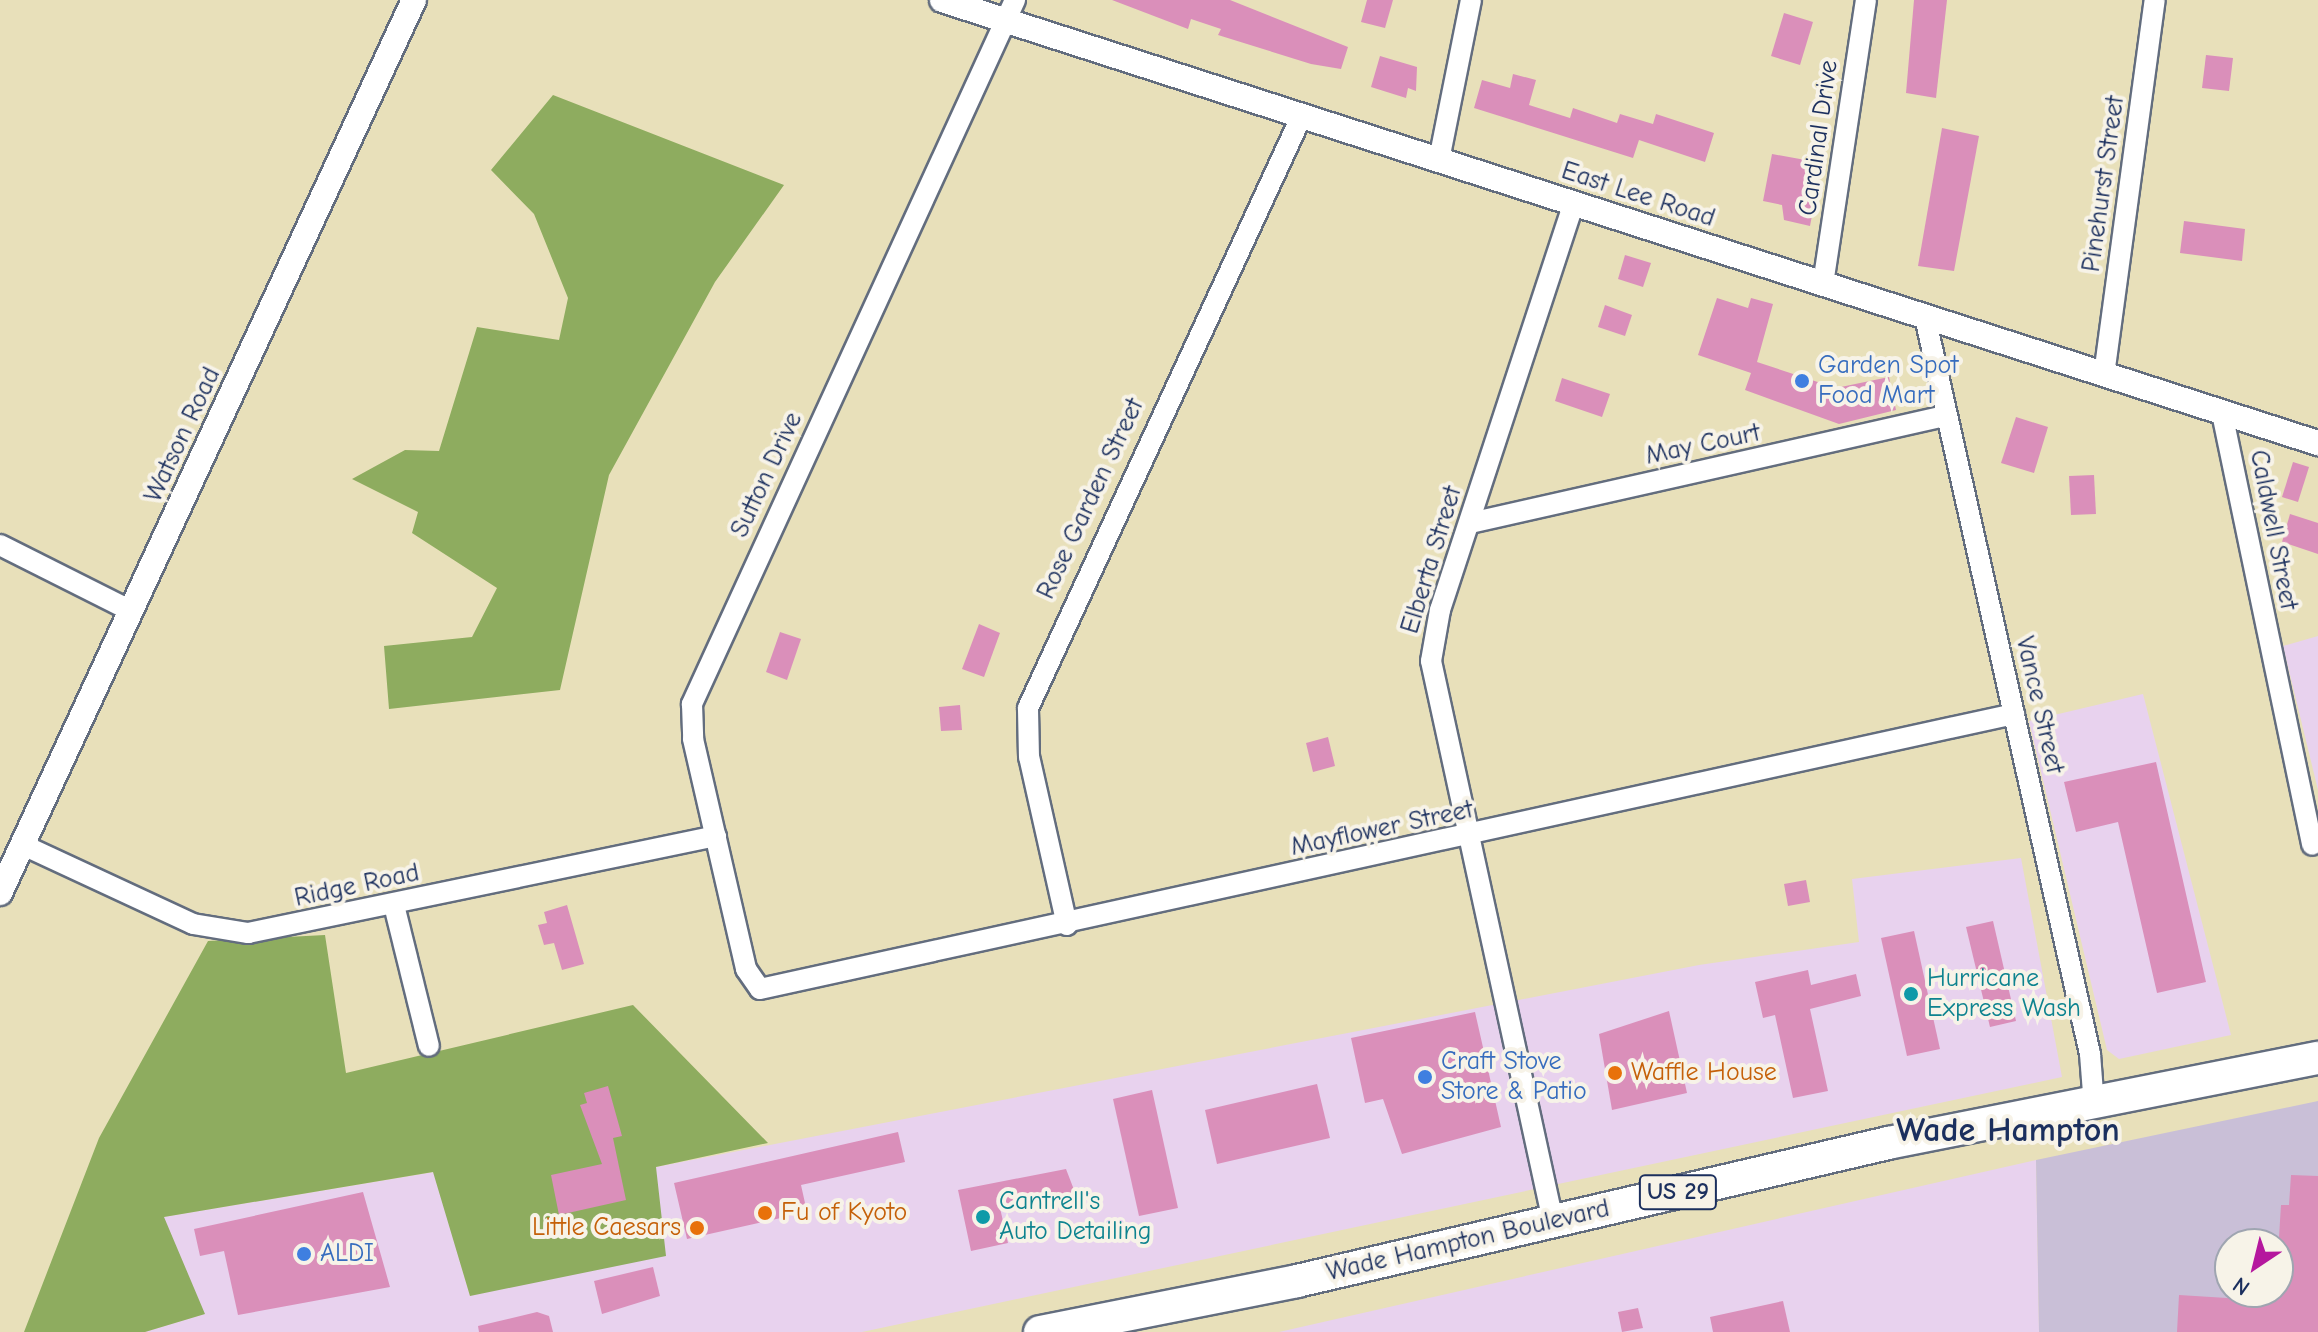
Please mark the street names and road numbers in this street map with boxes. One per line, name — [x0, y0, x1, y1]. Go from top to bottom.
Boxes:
street label: Cardinal Drive — [1793, 58, 1845, 218]
street label: Pinehurst Street — [2076, 94, 2132, 274]
street label: East Lee Road — [1557, 156, 1719, 234]
street label: Watson Road — [138, 363, 228, 507]
street label: Rose Garden Street — [1031, 394, 1151, 604]
street label: Sutton Drive — [724, 407, 810, 543]
street label: May Court — [1643, 418, 1763, 472]
street label: Caldwell Street — [2242, 447, 2304, 613]
street label: Elberta Street — [1395, 483, 1469, 637]
street label: Vance Street — [2008, 633, 2070, 777]
street label: Mayflower Street — [1288, 794, 1476, 864]
street label: Ridge Road — [292, 858, 422, 914]
road number: US 29 — [1638, 1172, 1718, 1212]
street label: Wade Hampton Boulevard — [1323, 1193, 1613, 1289]

